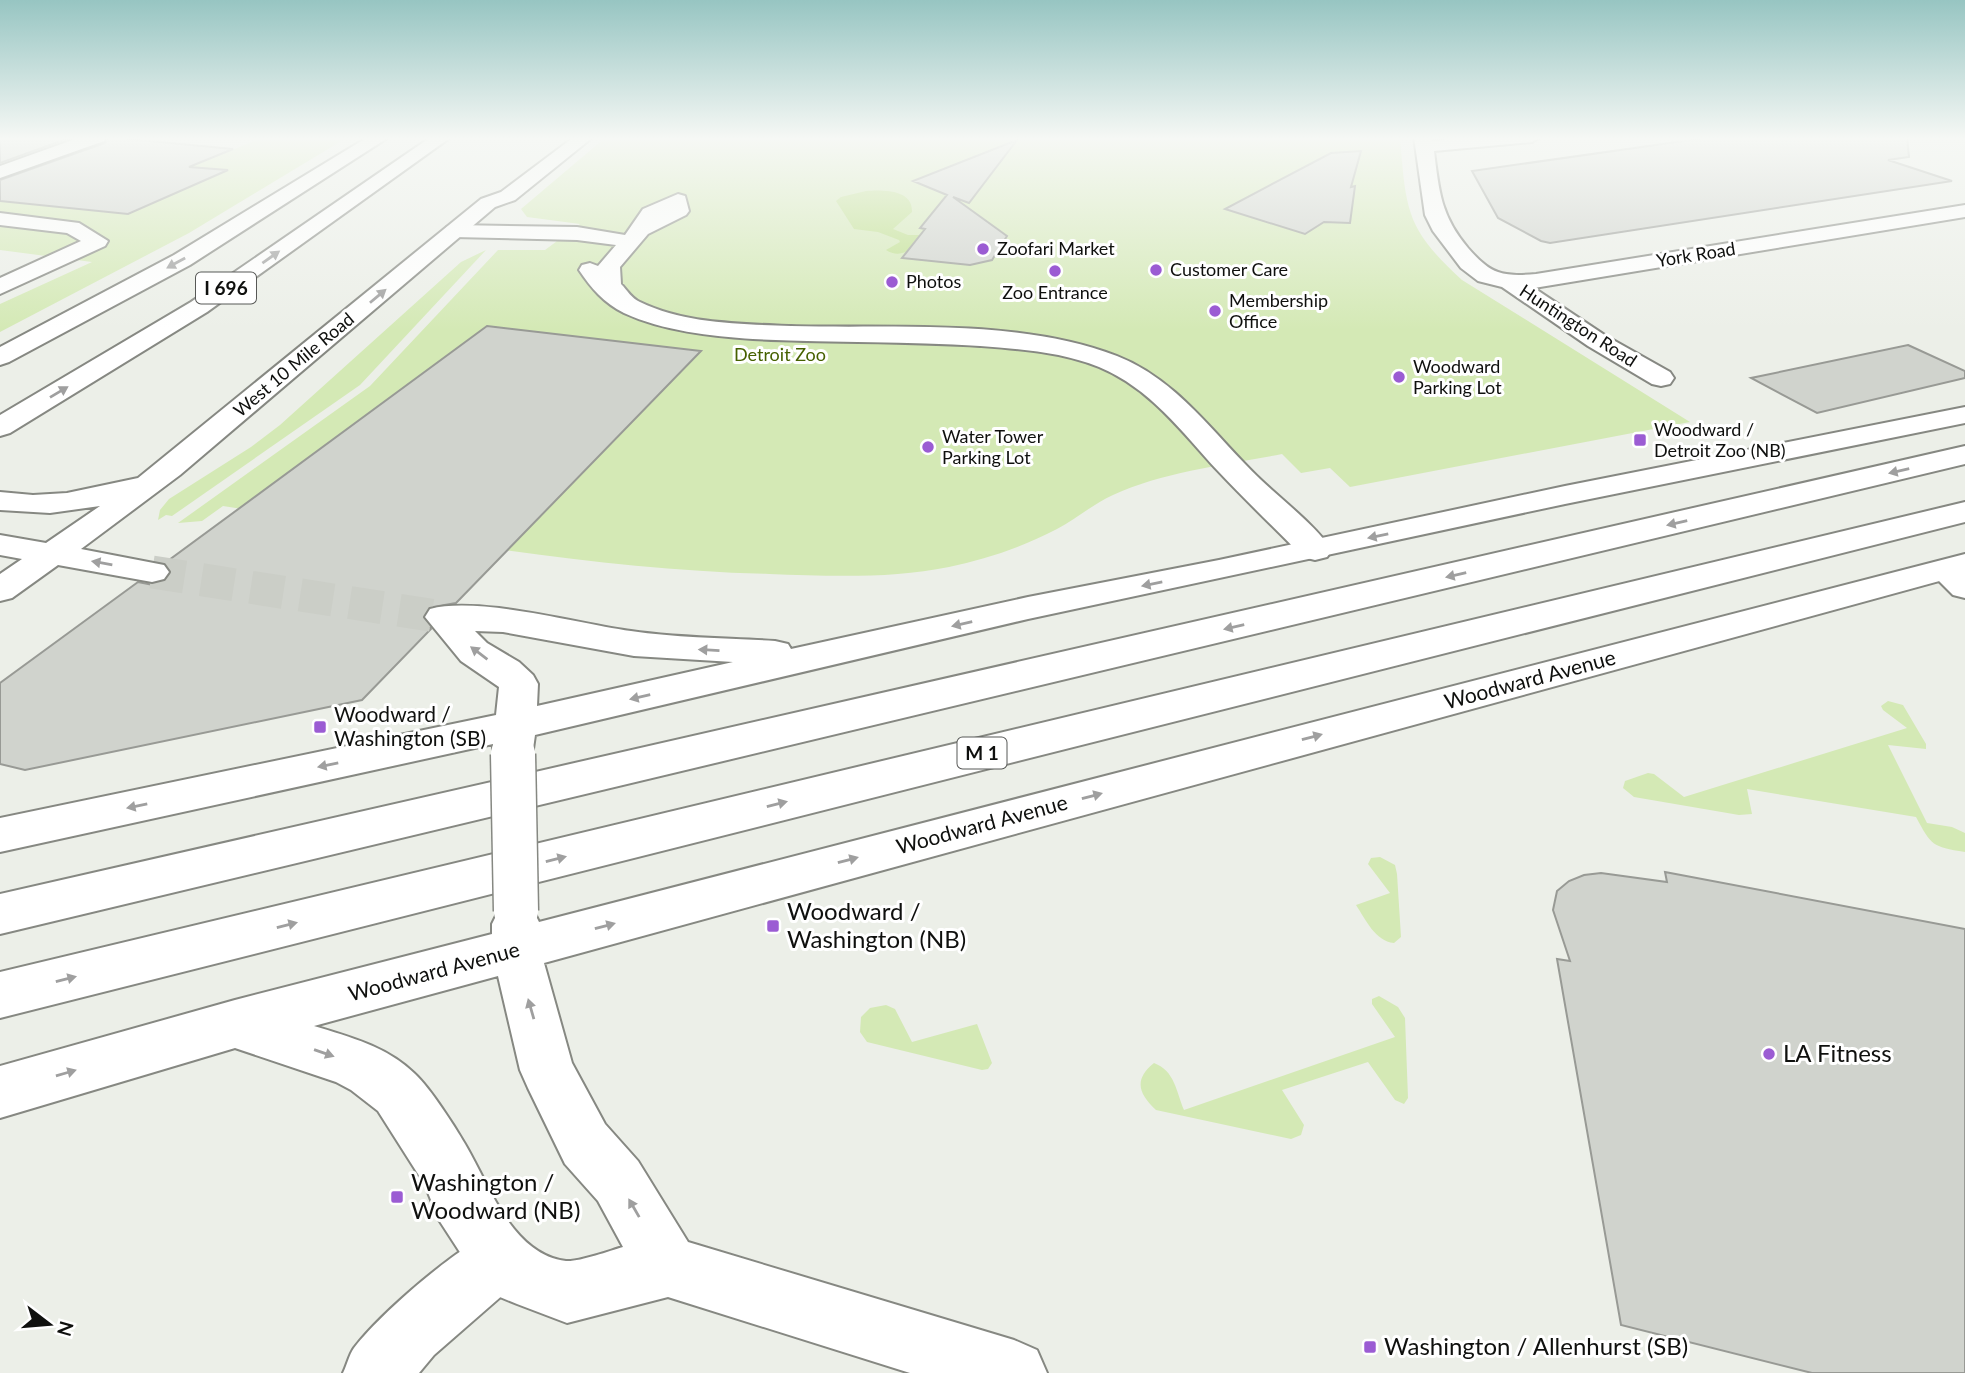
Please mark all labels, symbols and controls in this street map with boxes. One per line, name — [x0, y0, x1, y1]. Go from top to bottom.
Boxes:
place label: Zoofari Market — [997, 237, 1115, 259]
street label: York Road — [1655, 237, 1737, 271]
marker: Zoofari Market — [975, 241, 991, 257]
one-way arrow — [262, 250, 280, 264]
one-way arrow — [167, 257, 186, 269]
place label: Customer Care — [1170, 258, 1288, 280]
marker: Customer Care — [1148, 262, 1164, 278]
marker: Zoo Entrance — [1047, 263, 1063, 279]
place label: Photos — [906, 270, 961, 292]
road number: I 696 — [196, 272, 256, 304]
marker: Photos — [884, 274, 900, 290]
street label: Huntington Road — [1516, 279, 1641, 371]
place label: Zoo Entrance — [1002, 281, 1108, 303]
one-way arrow — [369, 289, 386, 304]
place label: Membership Office — [1229, 289, 1328, 332]
marker: Membership Office — [1207, 303, 1223, 319]
street label: West 10 Mile Road — [229, 307, 358, 421]
park label: Detroit Zoo — [734, 343, 826, 365]
place label: Woodward Parking Lot — [1413, 355, 1502, 398]
marker: Woodward Parking Lot — [1391, 369, 1407, 385]
one-way arrow — [49, 386, 68, 399]
place label: Woodward / Detroit Zoo (NB) — [1654, 418, 1786, 461]
place label: Water Tower Parking Lot — [942, 425, 1044, 468]
marker: Woodward / Detroit Zoo (NB) — [1632, 432, 1648, 448]
marker: Water Tower Parking Lot — [920, 439, 936, 455]
one-way arrow — [1887, 466, 1909, 477]
one-way arrow — [1666, 518, 1688, 529]
one-way arrow — [1367, 530, 1389, 541]
one-way arrow — [91, 557, 113, 568]
one-way arrow — [1445, 570, 1467, 581]
one-way arrow — [1141, 578, 1163, 589]
one-way arrow — [951, 619, 973, 630]
one-way arrow — [1223, 622, 1245, 633]
one-way arrow — [698, 644, 720, 655]
street label: Woodward Avenue — [1441, 644, 1618, 713]
one-way arrow — [470, 646, 488, 661]
one-way arrow — [629, 691, 651, 702]
place label: Woodward / Washington (SB) — [334, 701, 486, 750]
marker: Woodward / Washington (SB) — [312, 719, 328, 735]
one-way arrow — [1301, 731, 1323, 742]
road number: M 1 — [958, 738, 1006, 768]
one-way arrow — [317, 760, 339, 771]
street label: Woodward Avenue — [893, 789, 1070, 858]
one-way arrow — [1081, 790, 1103, 801]
one-way arrow — [766, 798, 788, 809]
one-way arrow — [126, 800, 148, 811]
one-way arrow — [545, 853, 567, 864]
one-way arrow — [838, 855, 859, 865]
place label: Woodward / Washington (NB) — [787, 896, 966, 953]
marker: Woodward / Washington (NB) — [765, 918, 781, 934]
one-way arrow — [276, 919, 298, 930]
one-way arrow — [594, 920, 616, 931]
street label: Woodward Avenue — [345, 936, 522, 1005]
one-way arrow — [55, 973, 77, 984]
one-way arrow — [526, 998, 536, 1019]
place label: LA Fitness — [1783, 1038, 1892, 1067]
marker: LA Fitness — [1761, 1046, 1777, 1062]
one-way arrow — [313, 1048, 334, 1059]
one-way arrow — [55, 1068, 76, 1078]
place label: Washington / Woodward (NB) — [411, 1167, 580, 1224]
marker: Washington / Woodward (NB) — [389, 1189, 405, 1205]
one-way arrow — [628, 1199, 640, 1218]
north arrow — [14, 1289, 84, 1359]
text: N — [53, 1319, 79, 1339]
place label: Washington / Allenhurst (SB) — [1384, 1331, 1688, 1360]
marker: Washington / Allenhurst (SB) — [1362, 1339, 1378, 1355]

